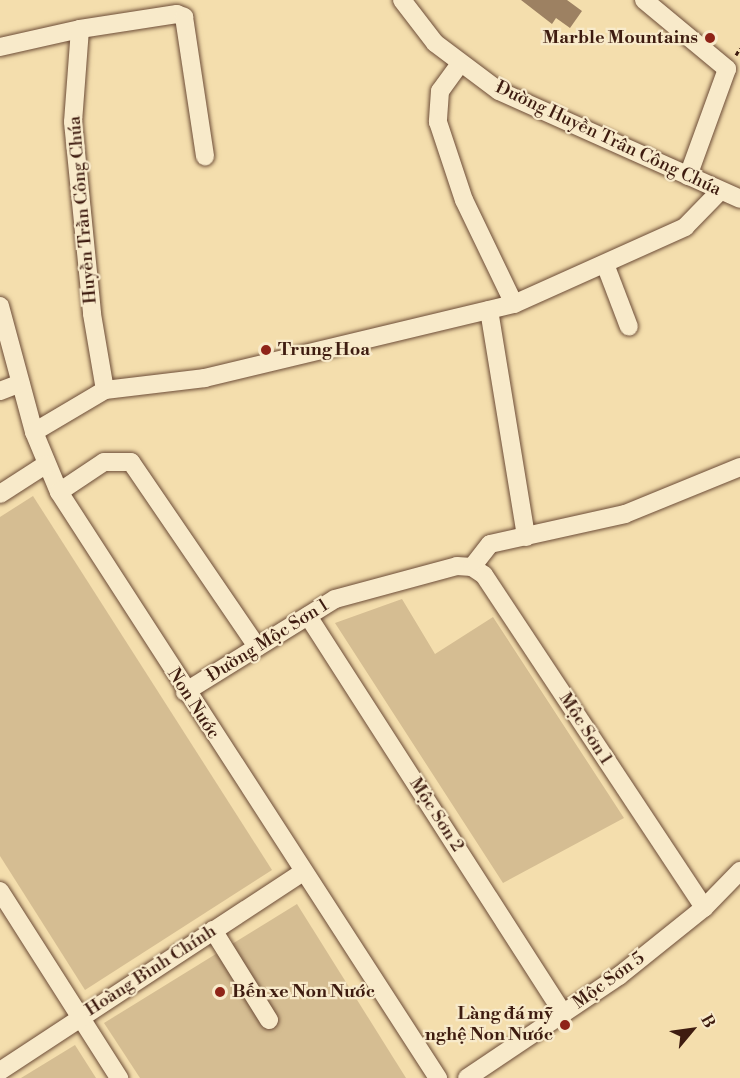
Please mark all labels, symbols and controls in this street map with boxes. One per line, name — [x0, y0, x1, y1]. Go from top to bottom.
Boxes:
place label: Marble Mountains — [543, 27, 698, 49]
marker: Marble Mountains — [703, 31, 717, 45]
street label: Đường Huyền Trân Công Chúa — [492, 77, 724, 201]
street label: Huyền Trần Công Chúa — [64, 115, 102, 305]
place label: Trung Hoa — [278, 339, 370, 361]
marker: Trung Hoa — [259, 343, 273, 357]
street label: Đường Mộc Sơn 1 — [203, 595, 333, 687]
street label: Non Nước — [162, 664, 224, 744]
street label: Mộc Sơn 1 — [554, 689, 616, 769]
street label: Mộc Sơn 2 — [404, 774, 468, 856]
street label: Hoàng Bình Chính — [82, 921, 220, 1021]
street label: Mộc Sơn 5 — [569, 948, 649, 1014]
place label: Bến xe Non Nước — [232, 981, 375, 1003]
marker: Bến xe Non Nước — [213, 985, 227, 999]
north arrow — [662, 1000, 722, 1060]
place label: Làng đá mỹ nghệ Non Nước — [425, 1004, 553, 1046]
text: B — [696, 1011, 719, 1031]
marker: Làng đá mỹ nghệ Non Nước — [558, 1018, 572, 1032]

